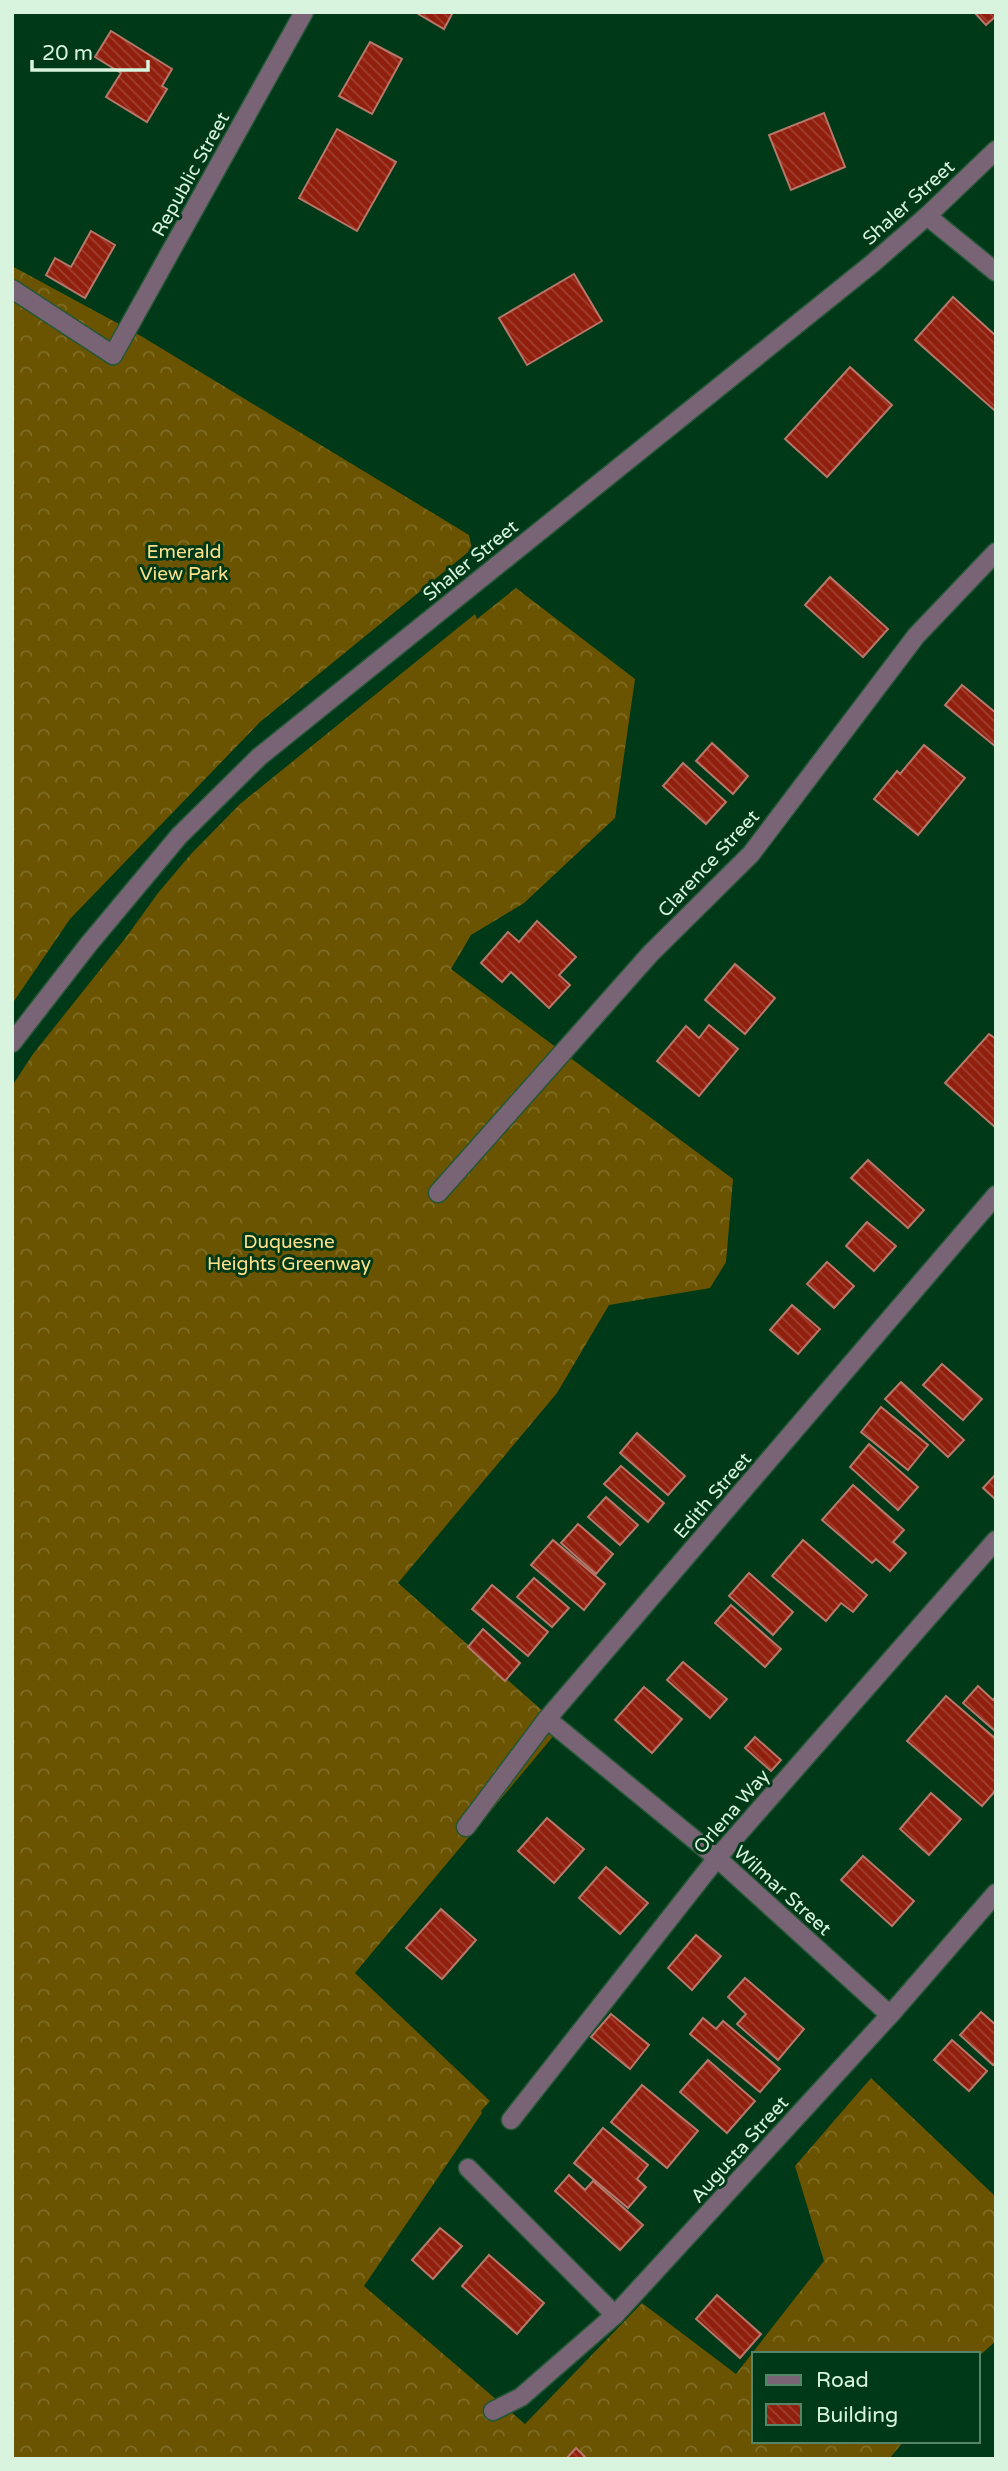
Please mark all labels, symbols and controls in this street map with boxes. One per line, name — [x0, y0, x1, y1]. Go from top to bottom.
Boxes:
scale bar — [32, 28, 147, 72]
text: 20 m — [42, 41, 93, 66]
street label: Republic Street — [148, 109, 234, 240]
street label: Shaler Street — [858, 156, 959, 250]
street label: Shaler Street — [419, 516, 523, 606]
park label: Emerald View Park — [140, 541, 228, 585]
street label: Clarence Street — [654, 806, 764, 922]
park label: Duquesne Heights Greenway — [207, 1231, 371, 1275]
street label: Edith Street — [669, 1448, 756, 1543]
street label: Orlena Way — [689, 1765, 774, 1858]
street label: Wilmar Street — [729, 1841, 835, 1940]
street label: Augusta Street — [686, 2092, 793, 2207]
legend — [752, 2352, 980, 2443]
text: Road — [816, 2368, 869, 2393]
text: Building — [816, 2403, 898, 2428]

